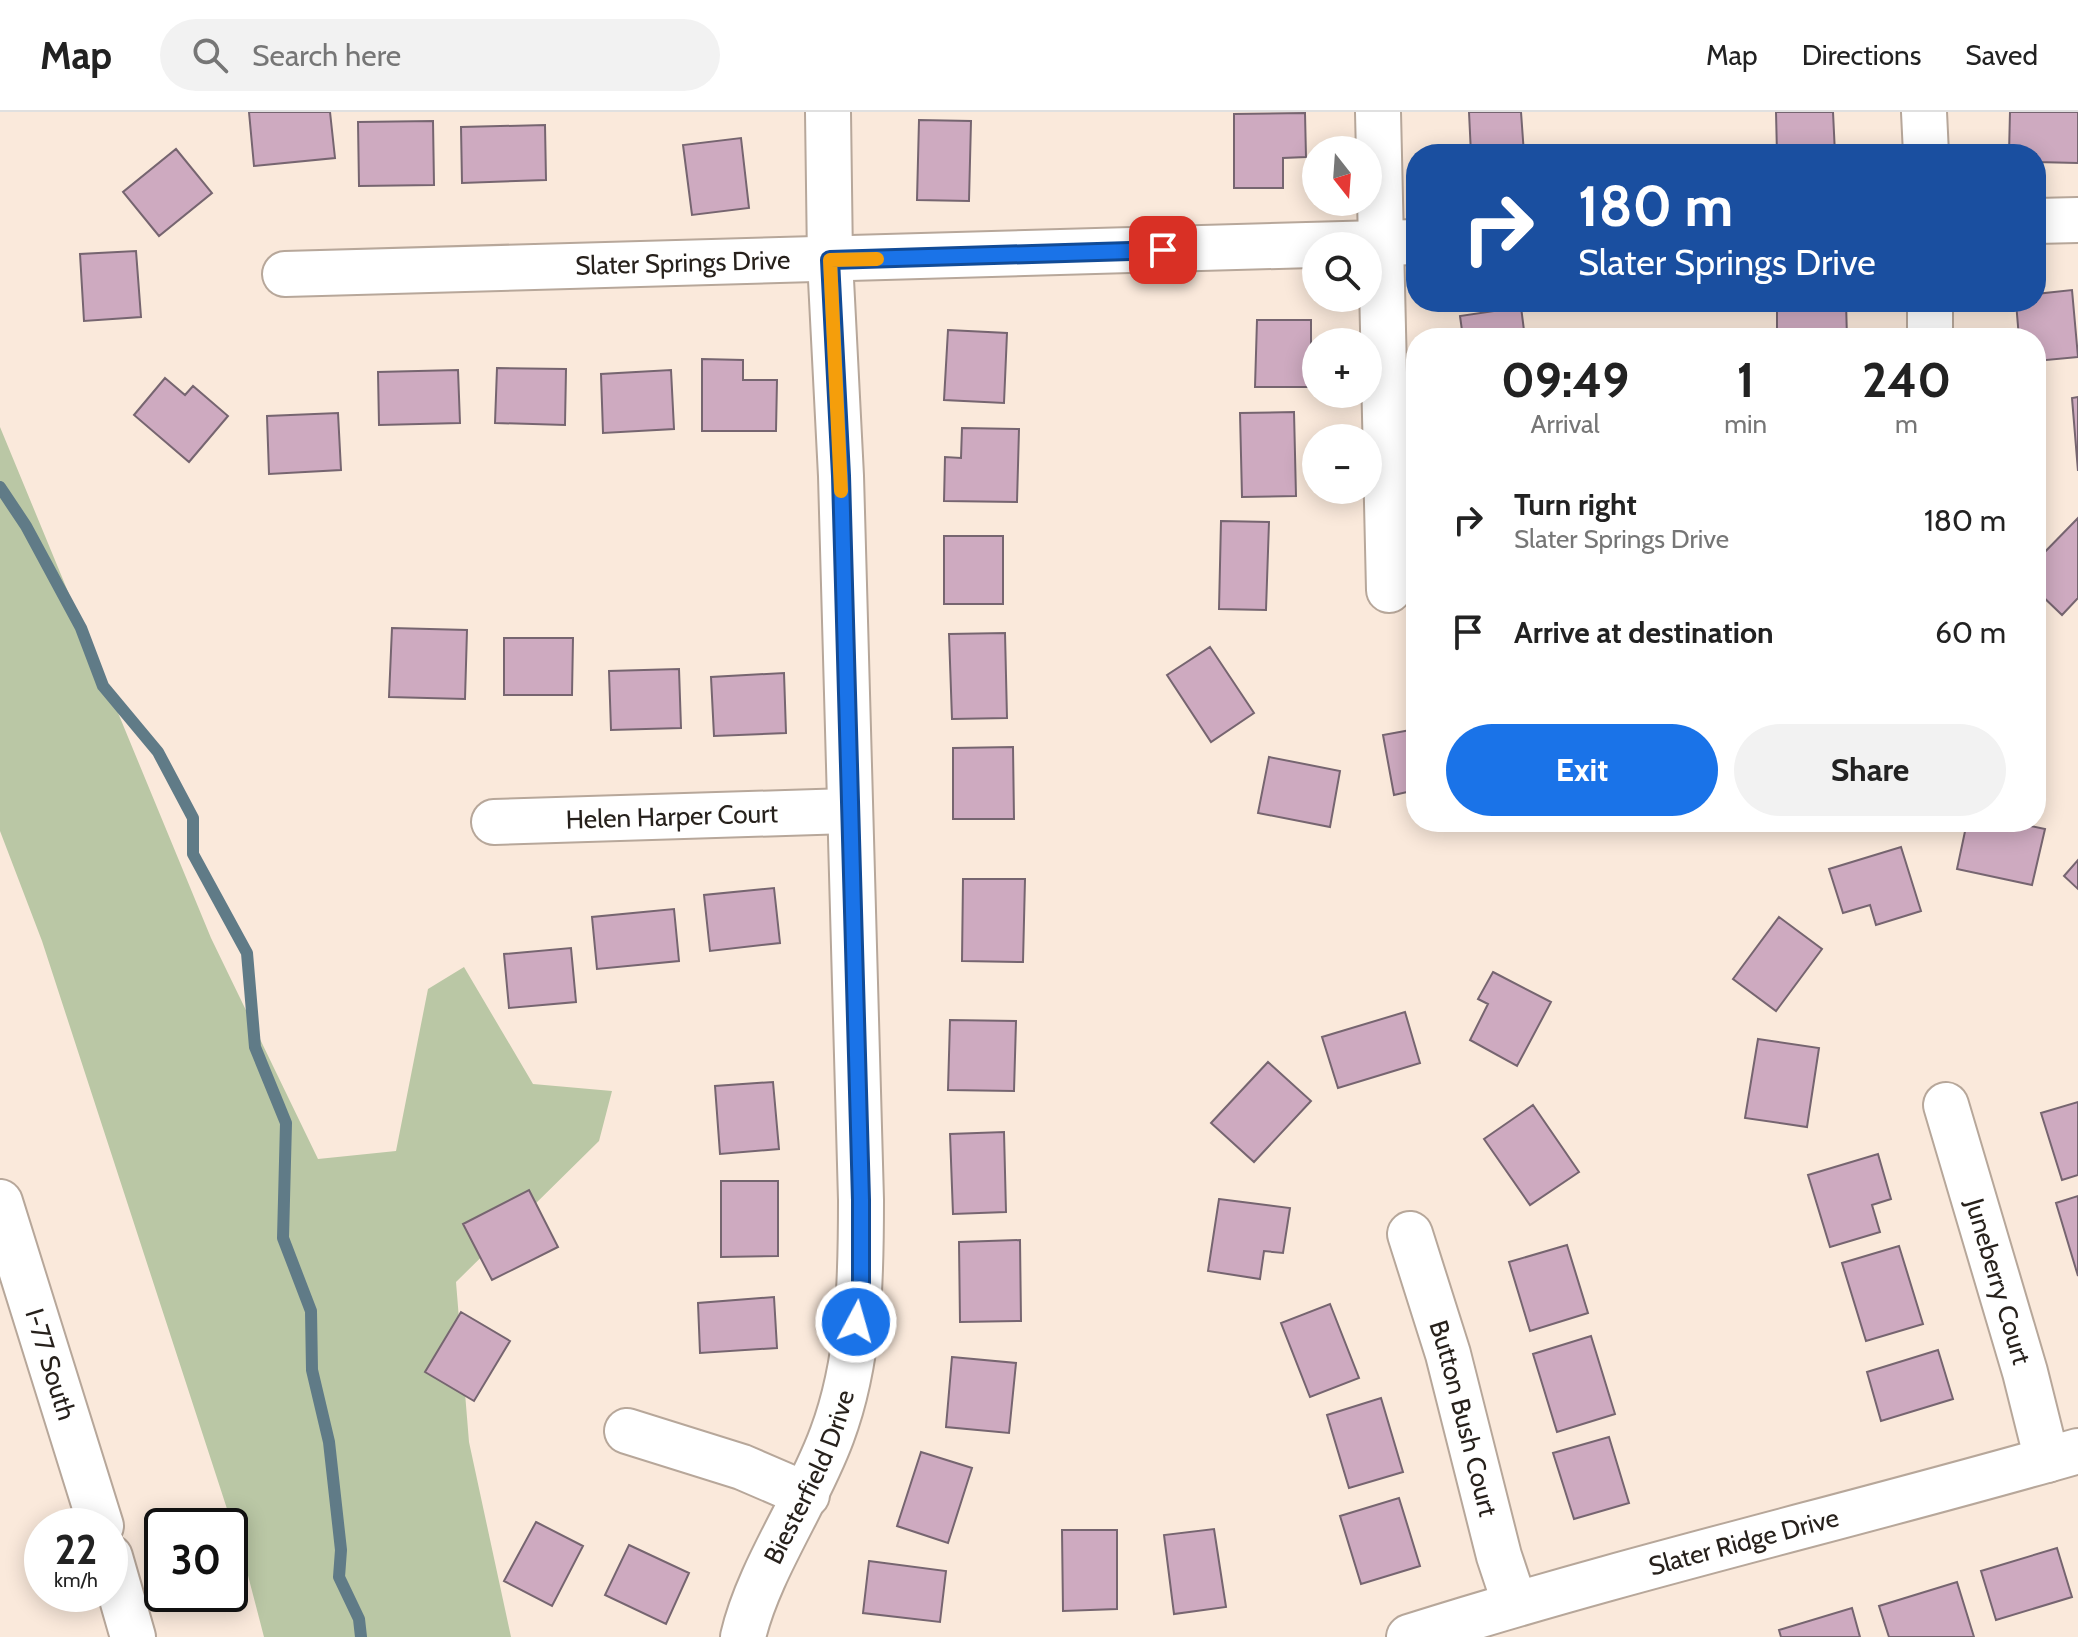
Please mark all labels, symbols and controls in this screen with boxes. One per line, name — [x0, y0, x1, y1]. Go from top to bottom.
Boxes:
search box — [160, 19, 720, 91]
text: Map — [40, 32, 112, 79]
icon: search — [188, 33, 232, 77]
text: Search here — [252, 37, 401, 74]
text: Map — [1706, 38, 1758, 72]
text: Directions — [1802, 38, 1921, 72]
text: Saved — [1965, 38, 2038, 72]
north arrow — [1302, 136, 1382, 216]
map controls — [1302, 136, 1382, 504]
text: 180 m — [1578, 172, 1733, 240]
icon: right — [1446, 176, 1550, 280]
pin — [1129, 216, 1197, 284]
icon: arrive — [1141, 228, 1185, 272]
button: search — [1302, 232, 1382, 312]
text: Slater Springs Drive — [1578, 240, 1876, 284]
street label: Slater Springs Drive — [575, 244, 791, 282]
button: + — [1302, 328, 1382, 408]
text: 09:49 — [1501, 351, 1629, 409]
text: 1 — [1737, 351, 1754, 409]
text: 240 — [1862, 351, 1951, 409]
text: Arrival — [1530, 408, 1600, 440]
text: min — [1724, 408, 1767, 440]
text: m — [1895, 408, 1918, 440]
button: − — [1302, 424, 1382, 504]
text: Turn right — [1514, 486, 1637, 523]
icon: right — [1446, 498, 1490, 542]
text: 180 m — [1924, 502, 2006, 539]
text: Slater Springs Drive — [1514, 523, 1729, 555]
icon: arrive — [1446, 610, 1490, 654]
text: Arrive at destination — [1514, 614, 1774, 651]
text: 60 m — [1935, 614, 2006, 651]
button: Exit — [1446, 724, 1718, 816]
button: Share — [1734, 724, 2006, 816]
street label: Helen Harper Court — [565, 797, 779, 836]
street label: Juneberry Court — [1958, 1194, 2038, 1368]
position arrow — [814, 1280, 898, 1364]
street label: I-77 South — [18, 1305, 83, 1424]
street label: Button Bush Court — [1422, 1316, 1504, 1520]
street label: Biesterfield Drive — [757, 1387, 861, 1569]
street label: Slater Ridge Drive — [1645, 1501, 1842, 1582]
speed limit sign: 30 — [144, 1508, 248, 1612]
text: 22 — [55, 1525, 97, 1574]
text: km/h — [54, 1568, 98, 1592]

